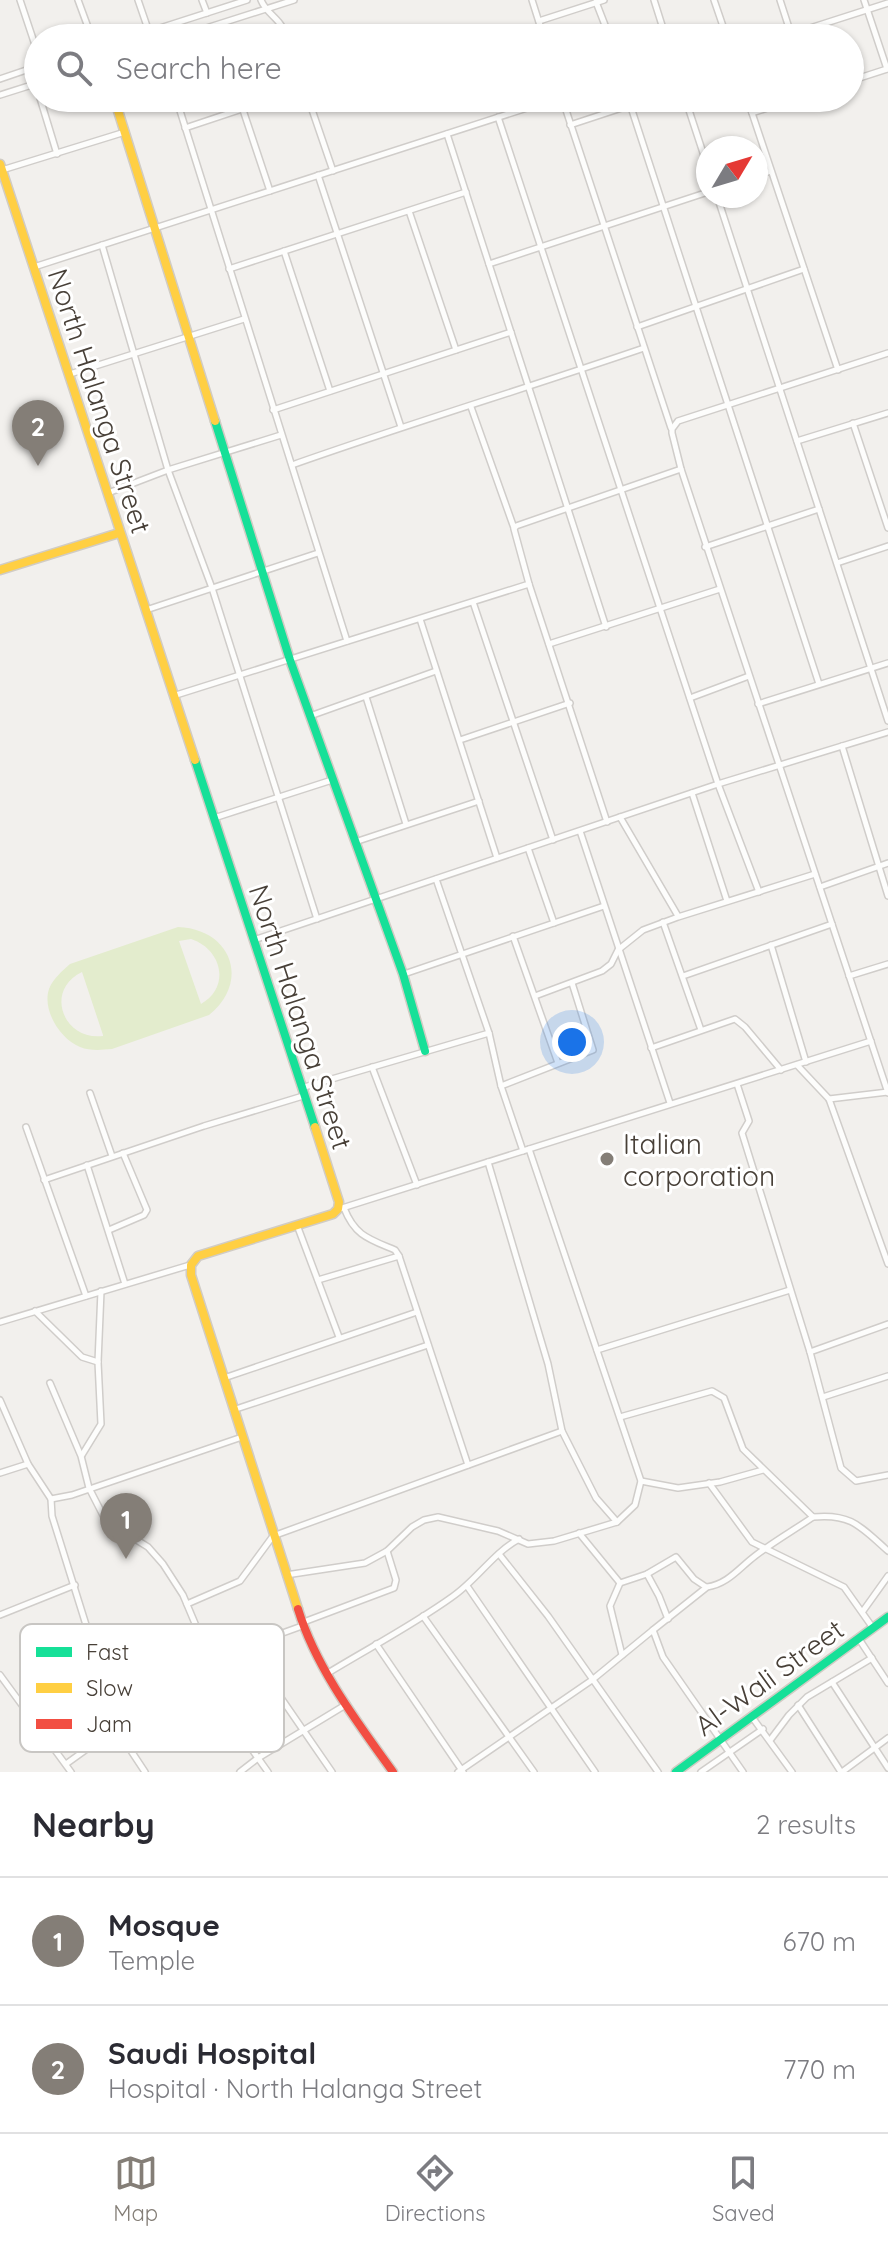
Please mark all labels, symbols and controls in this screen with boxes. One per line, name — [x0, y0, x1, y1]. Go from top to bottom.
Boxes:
search box — [24, 24, 864, 112]
icon: search — [52, 46, 96, 90]
text: Search here — [116, 49, 282, 87]
north arrow — [696, 136, 768, 208]
street label: North Halanga Street — [41, 264, 159, 538]
pin: 2 — [12, 400, 64, 466]
street label: North Halanga Street — [242, 880, 360, 1154]
your location — [552, 1022, 592, 1062]
place label: Italian corporation — [623, 1126, 775, 1193]
marker: Italian corporation — [598, 1150, 616, 1168]
pin: 1 — [100, 1493, 152, 1559]
street label: Al-Wali Street — [688, 1611, 850, 1743]
legend — [20, 1624, 284, 1752]
text: Fast — [86, 1638, 129, 1666]
text: Slow — [86, 1674, 133, 1702]
text: Jam — [86, 1710, 132, 1738]
text: Nearby — [32, 1803, 155, 1846]
text: 2 results — [756, 1808, 856, 1841]
text: Mosque — [108, 1906, 220, 1944]
text: 1 — [53, 1925, 63, 1958]
text: 670 m — [782, 1925, 856, 1958]
text: Temple — [108, 1944, 195, 1977]
text: Saudi Hospital — [108, 2034, 316, 2072]
text: 2 — [51, 2053, 65, 2086]
text: 770 m — [783, 2053, 856, 2086]
text: Hospital · North Halanga Street — [108, 2072, 482, 2105]
tab: Map — [113, 2151, 158, 2227]
tab: Directions — [385, 2151, 485, 2227]
tab: Saved — [712, 2151, 775, 2227]

